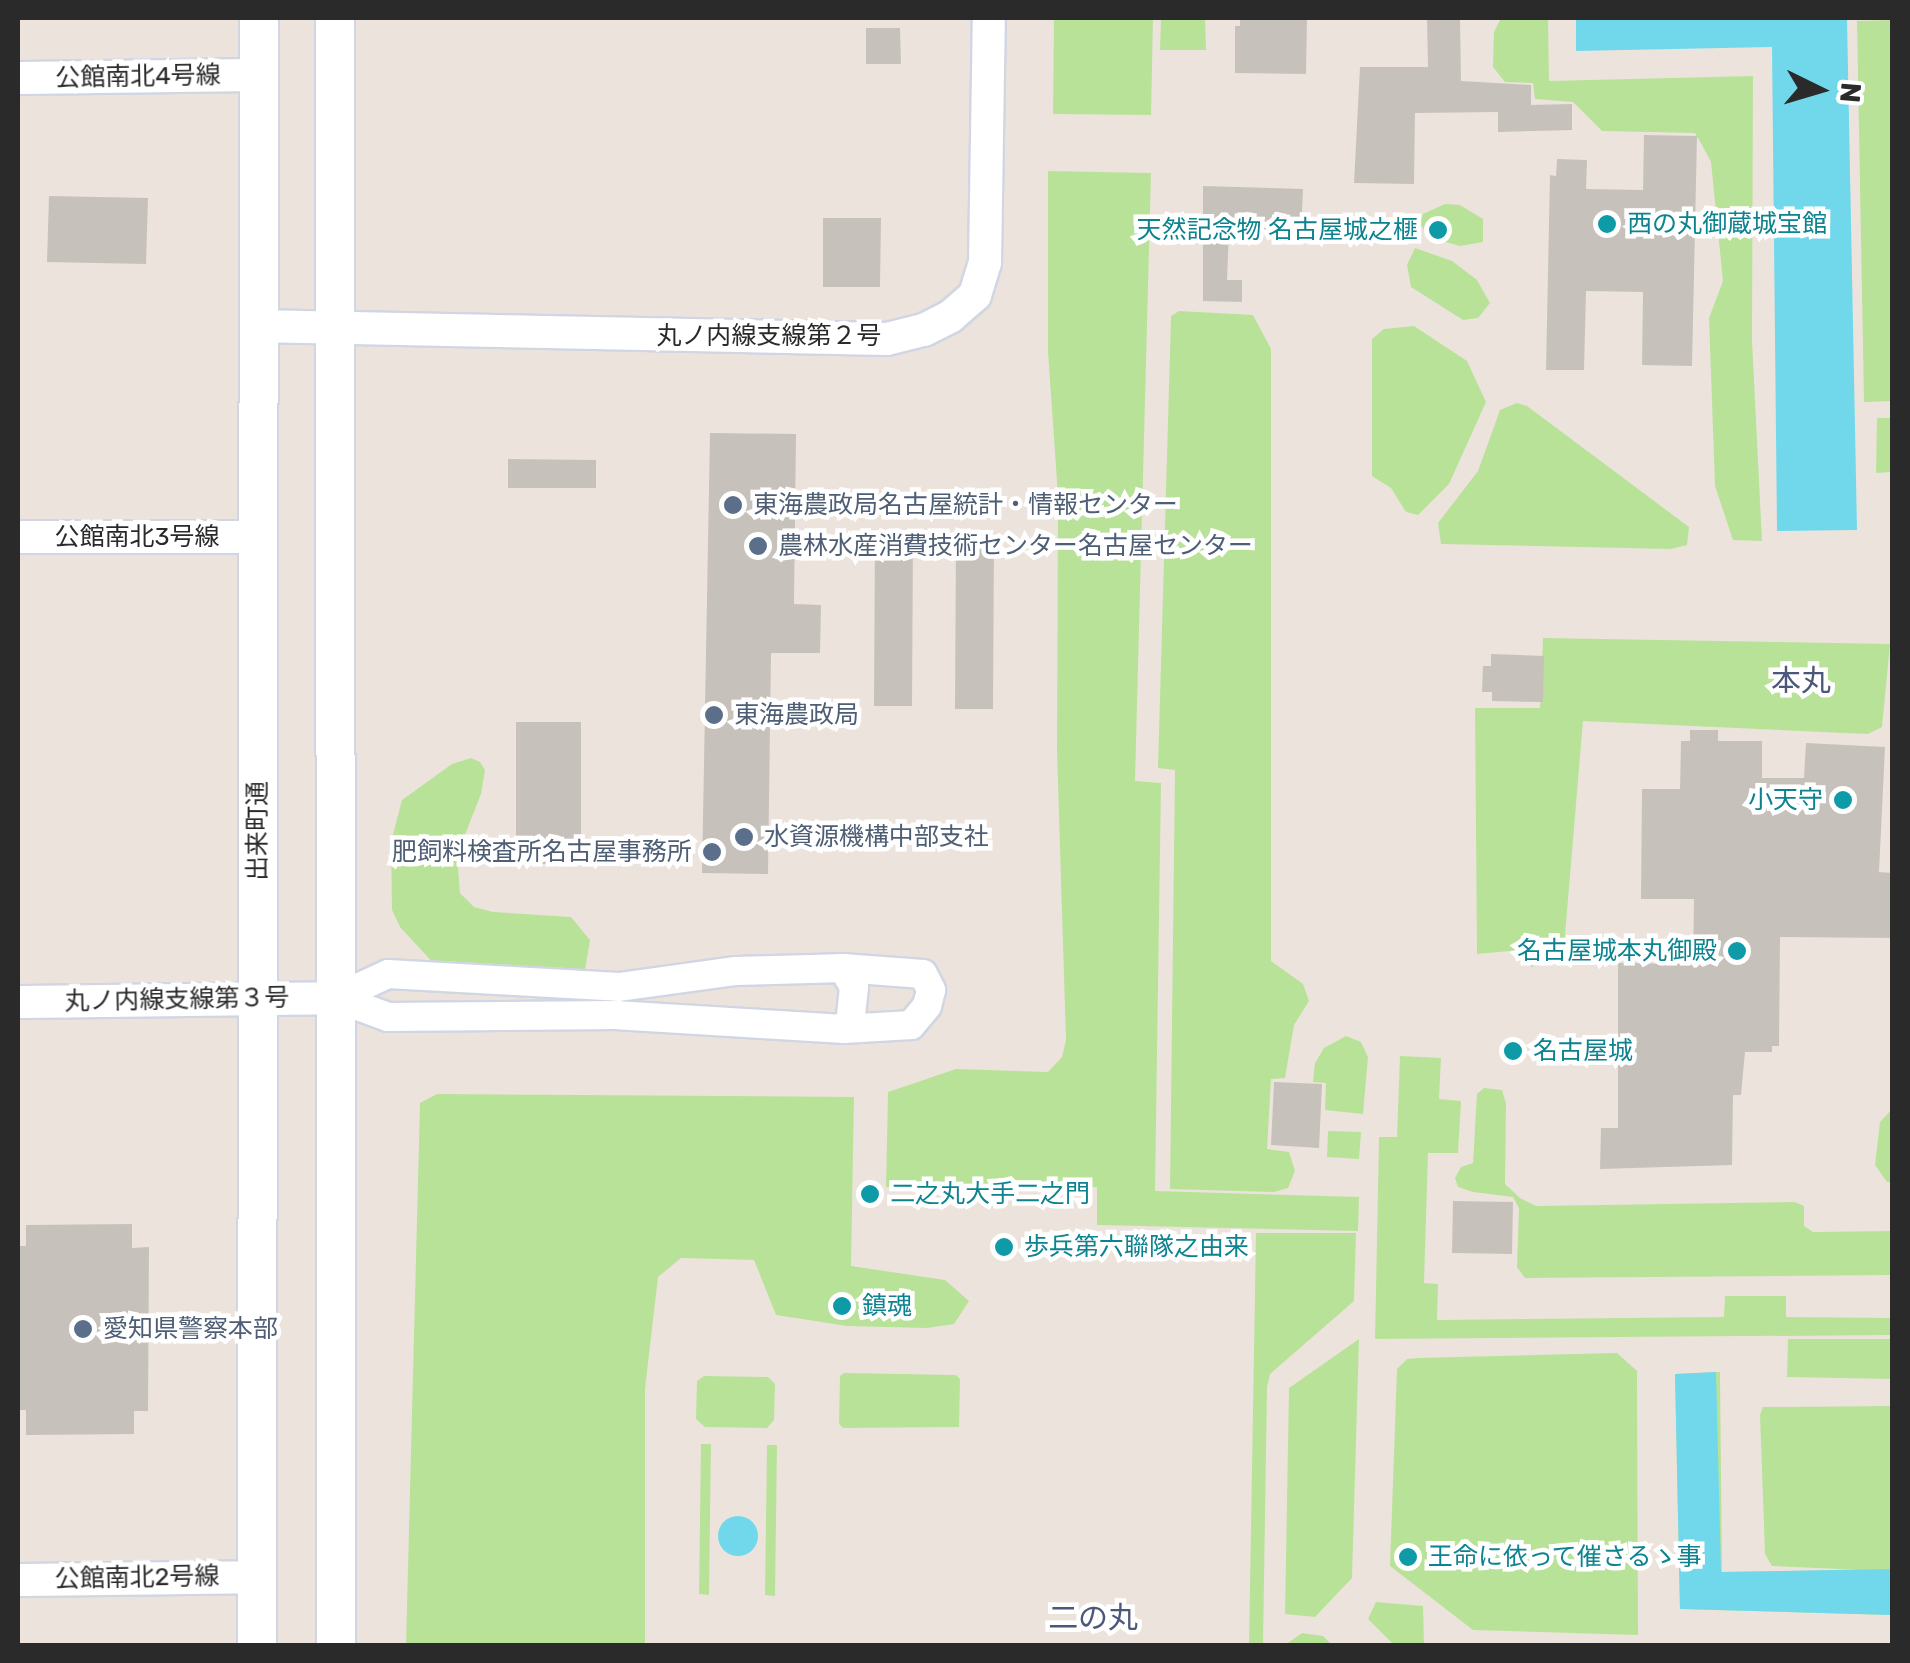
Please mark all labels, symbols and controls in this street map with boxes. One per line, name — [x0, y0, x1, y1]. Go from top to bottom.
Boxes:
north arrow — [1770, 40, 1870, 140]
street label: 公館南北4号線 — [55, 61, 221, 93]
text: N — [1833, 81, 1868, 104]
place label: 西の丸御蔵城宝館 — [1627, 209, 1827, 239]
marker: 西の丸御蔵城宝館 — [1596, 213, 1618, 235]
place label: 天然記念物 名古屋城之榧 — [1137, 215, 1418, 245]
marker: 天然記念物 名古屋城之榧 — [1427, 219, 1449, 241]
street label: 丸ノ内線支線第２号 — [657, 321, 881, 351]
place label: 東海農政局名古屋統計・情報センター — [753, 490, 1178, 520]
marker: 東海農政局名古屋統計・情報センター — [722, 494, 744, 516]
street label: 公館南北3号線 — [54, 522, 220, 552]
place label: 農林水産消費技術センター名古屋センター — [778, 531, 1253, 561]
marker: 農林水産消費技術センター名古屋センター — [747, 535, 769, 557]
district label: 本丸 — [1771, 663, 1831, 699]
place label: 東海農政局 — [734, 700, 859, 730]
marker: 東海農政局 — [703, 704, 725, 726]
street label: 出来町通 — [243, 781, 273, 881]
place label: 小天守 — [1748, 785, 1823, 815]
marker: 小天守 — [1832, 789, 1854, 811]
place label: 水資源機構中部支社 — [764, 822, 989, 852]
marker: 水資源機構中部支社 — [733, 826, 755, 848]
place label: 肥飼料検査所名古屋事務所 — [392, 837, 692, 867]
marker: 肥飼料検査所名古屋事務所 — [701, 841, 723, 863]
place label: 名古屋城本丸御殿 — [1517, 936, 1717, 966]
marker: 名古屋城本丸御殿 — [1726, 940, 1748, 962]
street label: 丸ノ内線支線第３号 — [64, 983, 290, 1017]
place label: 名古屋城 — [1533, 1036, 1633, 1066]
marker: 名古屋城 — [1502, 1040, 1524, 1062]
place label: 二之丸大手二之門 — [890, 1179, 1090, 1209]
marker: 二之丸大手二之門 — [859, 1183, 881, 1205]
place label: 歩兵第六聯隊之由来 — [1024, 1232, 1249, 1262]
marker: 歩兵第六聯隊之由来 — [993, 1236, 1015, 1258]
place label: 鎮魂 — [862, 1291, 912, 1321]
marker: 鎮魂 — [831, 1295, 853, 1317]
place label: 愛知県警察本部 — [103, 1314, 278, 1344]
marker: 愛知県警察本部 — [72, 1318, 94, 1340]
place label: 王命に依って催さるゝ事 — [1428, 1542, 1703, 1572]
marker: 王命に依って催さるゝ事 — [1397, 1546, 1419, 1568]
street label: 公館南北2号線 — [54, 1562, 220, 1594]
district label: 二の丸 — [1048, 1600, 1138, 1636]

